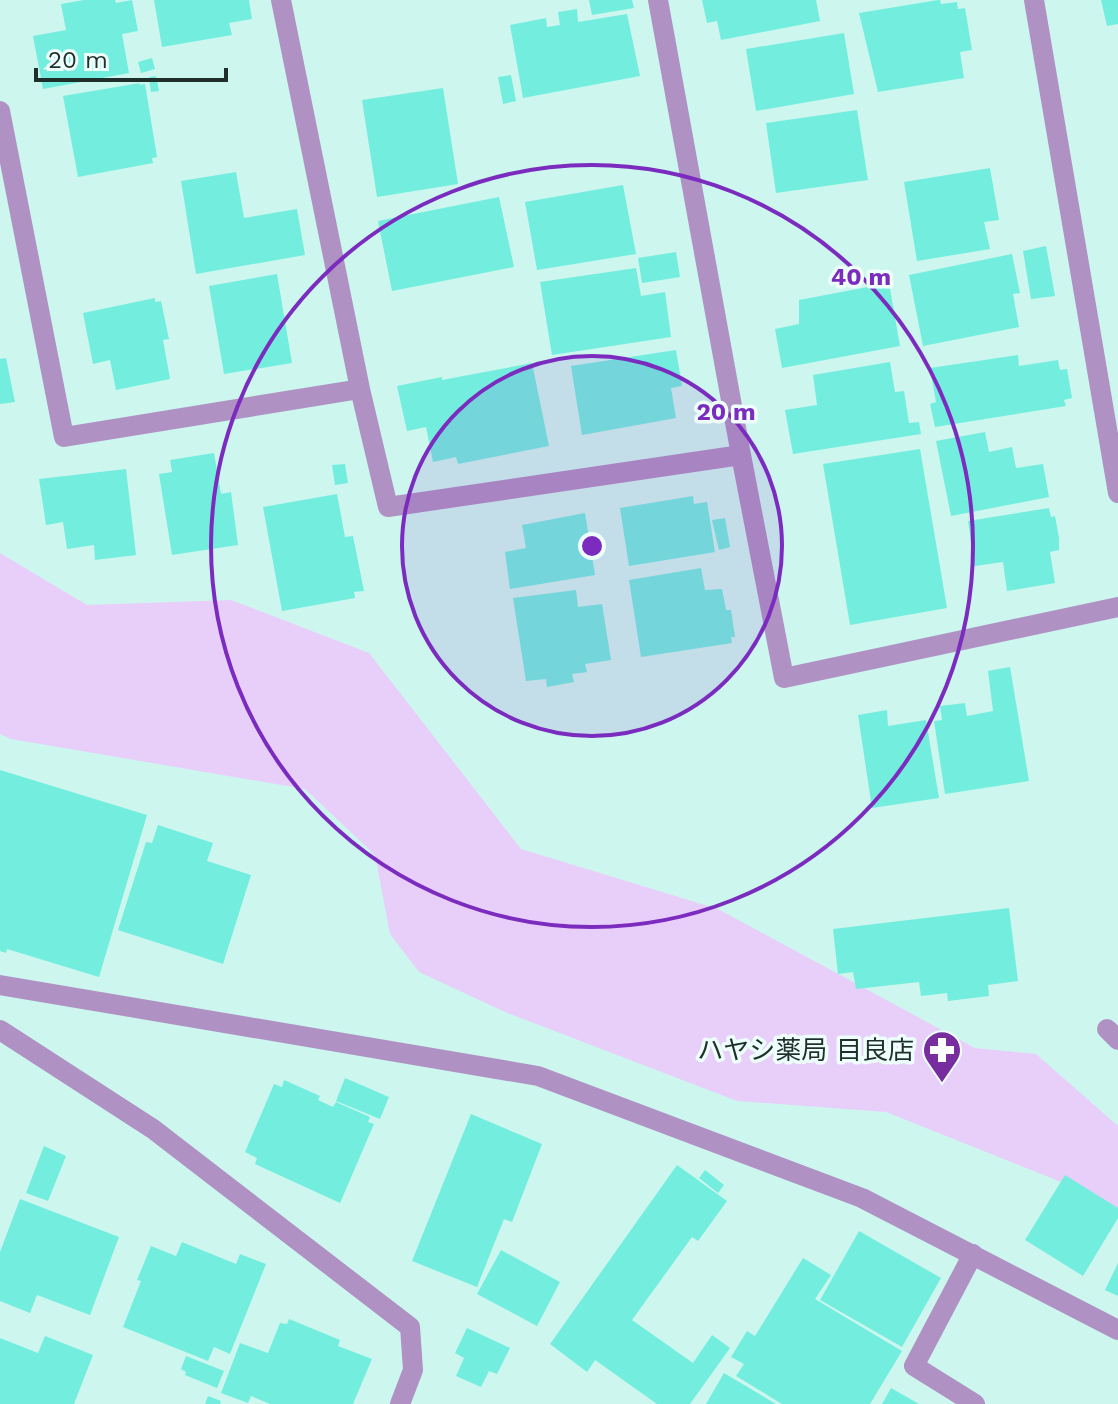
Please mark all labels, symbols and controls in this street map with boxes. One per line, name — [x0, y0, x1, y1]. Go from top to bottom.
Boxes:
scale bar — [36, 32, 226, 82]
text: 20 m — [48, 46, 108, 74]
text: 40 m — [831, 263, 891, 291]
text: 20 m — [696, 398, 756, 426]
centre of rings — [578, 532, 606, 560]
pharmacy icon: ハヤシ薬局 目良店 — [921, 1029, 963, 1084]
place label: ハヤシ薬局 目良店 — [697, 1035, 914, 1065]

